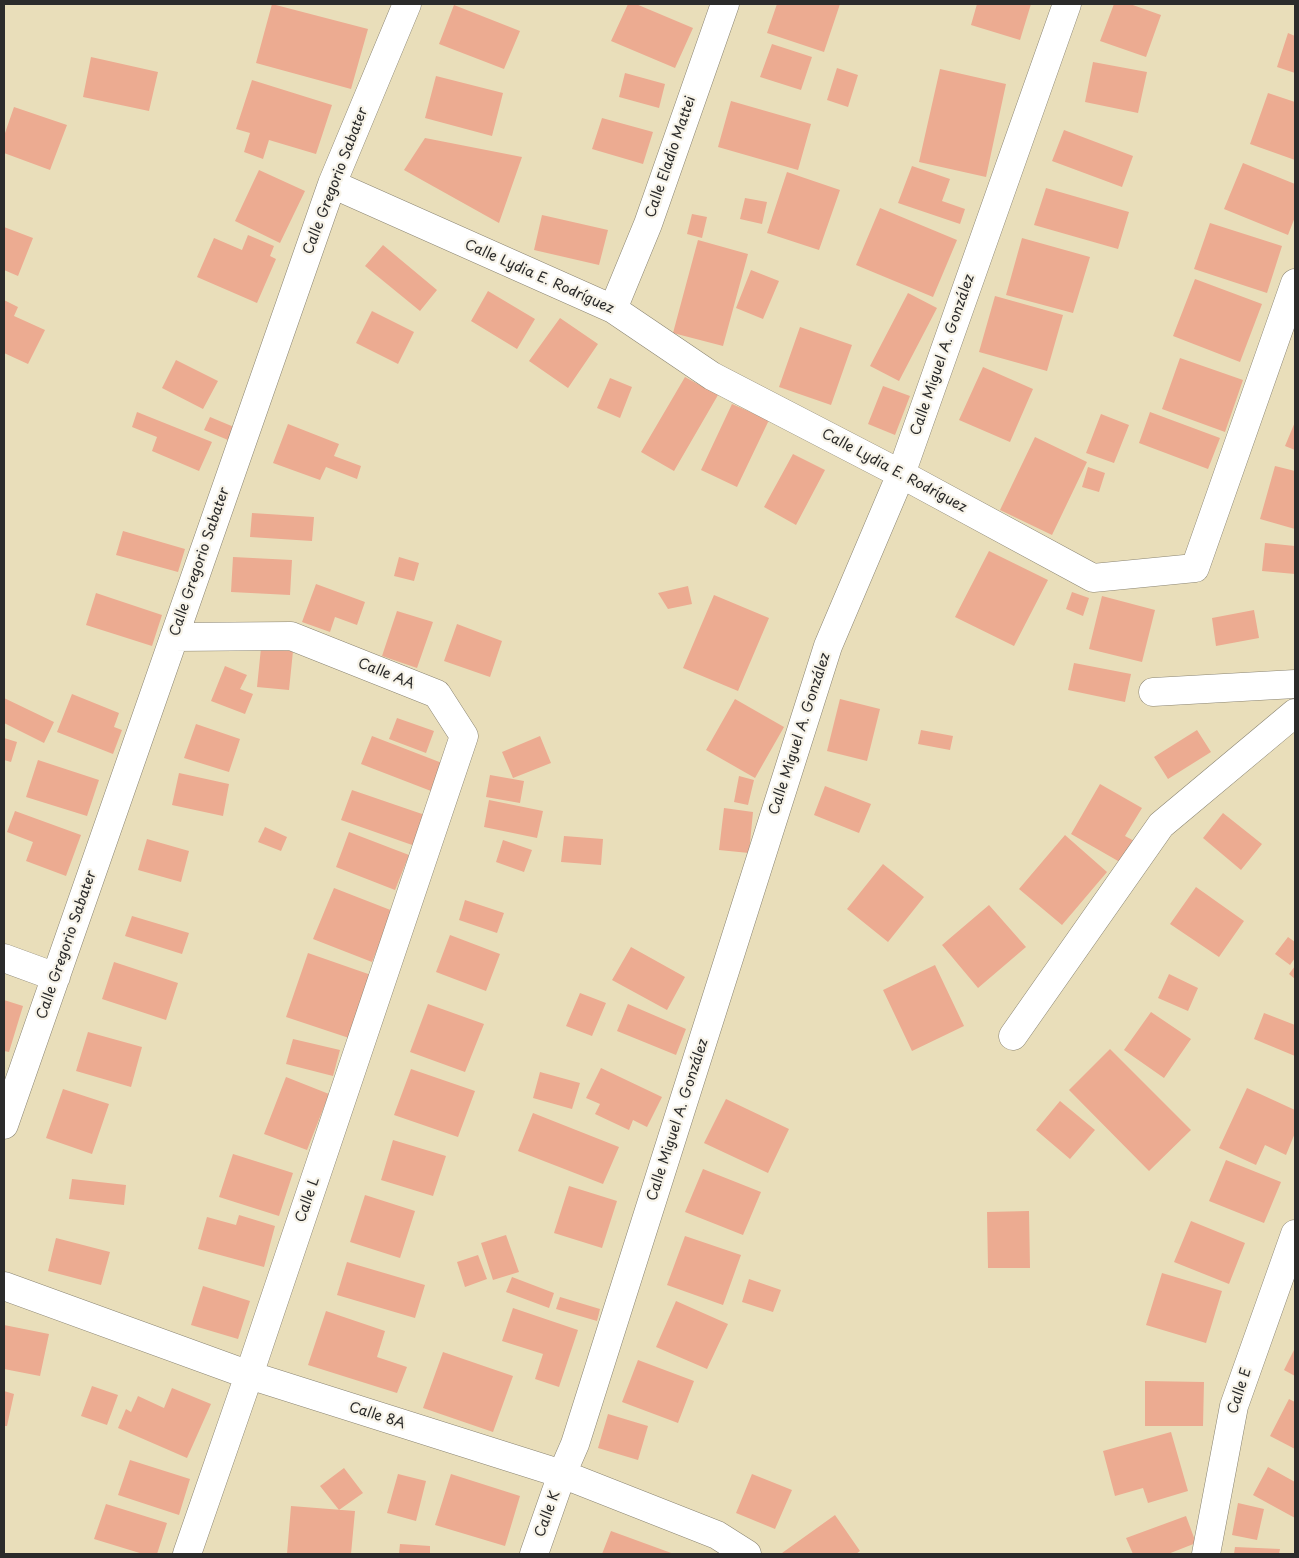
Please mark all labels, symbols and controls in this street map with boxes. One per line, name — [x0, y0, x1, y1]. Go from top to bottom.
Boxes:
street label: Calle Eladio Mattei — [642, 94, 700, 220]
street label: Calle Gregorio Sabater — [300, 105, 372, 257]
street label: Calle Lydia E. Rodríguez — [462, 236, 616, 318]
street label: Calle Miguel A. González — [907, 272, 979, 438]
street label: Calle Lydia E. Rodríguez — [819, 426, 969, 516]
street label: Calle Gregorio Sabater — [167, 485, 233, 639]
street label: Calle Miguel A. González — [766, 651, 834, 817]
street label: Calle AA — [355, 655, 417, 693]
street label: Calle Gregorio Sabater — [34, 868, 100, 1022]
street label: Calle Miguel A. González — [644, 1037, 712, 1203]
street label: Calle L — [292, 1175, 324, 1225]
street label: Calle E — [1225, 1366, 1255, 1416]
street label: Calle 8A — [347, 1399, 407, 1433]
street label: Calle K — [532, 1488, 564, 1540]

